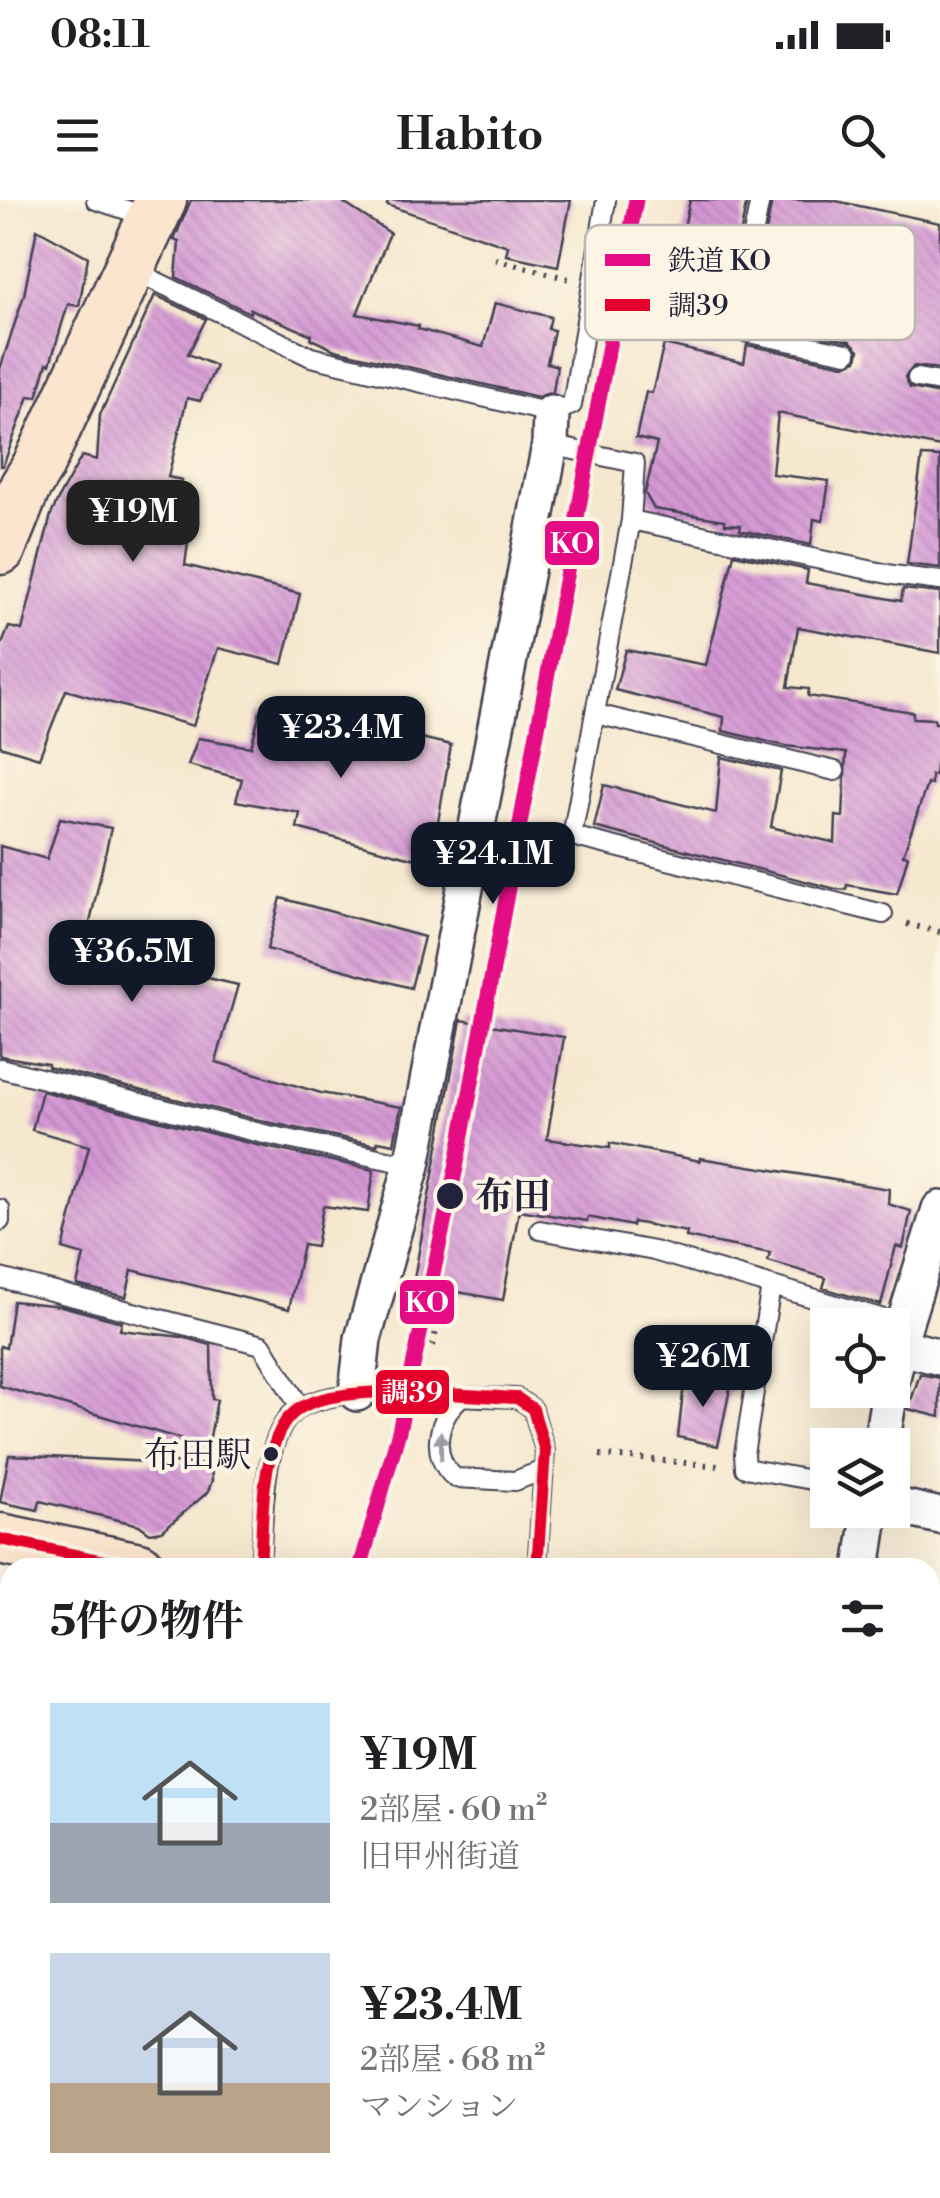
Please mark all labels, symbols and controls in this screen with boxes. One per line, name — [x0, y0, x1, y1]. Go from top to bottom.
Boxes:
text: 08:11 — [50, 12, 150, 59]
text: Habito — [396, 107, 544, 164]
icon: menu — [50, 108, 105, 163]
icon: search — [835, 108, 890, 163]
legend — [585, 225, 915, 340]
text: 鉄道 KO — [668, 244, 771, 279]
text: 調39 — [668, 289, 728, 324]
pin: ¥19M — [74, 480, 192, 565]
text: ¥19M — [88, 492, 178, 532]
line badge: KO — [543, 519, 601, 567]
text: KO — [550, 527, 594, 562]
pin: ¥23.4M — [260, 696, 422, 781]
text: ¥23.4M — [279, 708, 403, 748]
pin: ¥24.1M — [412, 822, 574, 907]
text: ¥24.1M — [433, 834, 553, 874]
pin: ¥36.5M — [51, 920, 213, 1005]
text: ¥36.5M — [71, 932, 193, 972]
place label: 布田 — [475, 1174, 551, 1221]
marker: 布田 — [434, 1180, 466, 1212]
line badge: KO — [398, 1278, 456, 1326]
text: KO — [405, 1286, 449, 1321]
map controls — [810, 1308, 910, 1528]
button: locate — [810, 1308, 910, 1408]
pin: ¥26M — [644, 1325, 762, 1410]
text: ¥26M — [656, 1337, 750, 1377]
line badge: 調39 — [374, 1368, 451, 1416]
text: 調39 — [381, 1376, 443, 1411]
button: layers — [810, 1428, 910, 1528]
one-way arrow — [433, 1430, 449, 1462]
place label: 布田駅 — [144, 1434, 252, 1479]
marker: 布田駅 — [261, 1444, 281, 1464]
icon: filters — [835, 1591, 890, 1646]
text: 5件の物件 — [50, 1596, 244, 1649]
text: ¥19M — [360, 1730, 477, 1783]
icon: home — [130, 1743, 250, 1863]
text: 2部屋 · 60 m² — [360, 1790, 547, 1830]
text: 旧甲州街道 — [360, 1837, 520, 1877]
text: ¥23.4M — [360, 1980, 522, 2033]
icon: home — [130, 1993, 250, 2113]
text: 2部屋 · 68 m² — [360, 2040, 546, 2080]
text: マンション — [360, 2087, 519, 2127]

